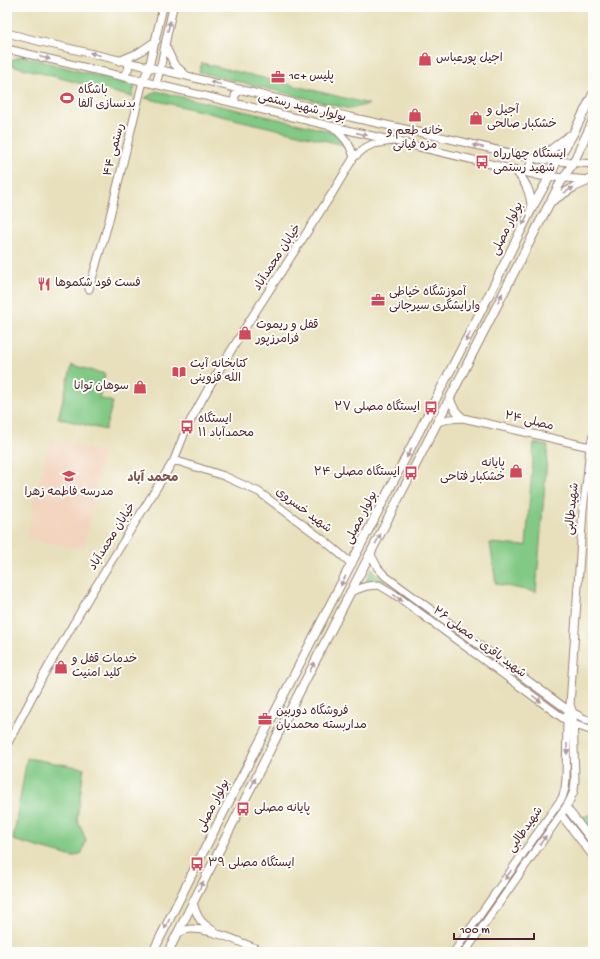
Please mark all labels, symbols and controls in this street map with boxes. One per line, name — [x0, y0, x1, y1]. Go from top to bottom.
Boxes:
one-way arrow — [166, 20, 172, 32]
one-way arrow — [88, 51, 101, 57]
shop icon: اجیل پورعباس — [417, 51, 433, 67]
place label: اجیل پورعباس — [436, 51, 503, 66]
one-way arrow — [39, 55, 51, 61]
office icon: پلیس +10 — [270, 69, 286, 85]
place label: پلیس +10 — [288, 70, 334, 84]
one-way arrow — [209, 80, 221, 86]
place label: باشگاه بدنسازی آلفا — [78, 82, 136, 112]
sports icon: باشگاه بدنسازی آلفا — [59, 90, 75, 106]
street label: بولوار شهید رستمی — [257, 90, 347, 126]
place label: آجیل و خشکبار صالحی — [486, 103, 557, 132]
shop icon: خانه طعم و مزه فیانی — [407, 107, 423, 123]
shop icon: آجیل و خشکبار صالحی — [468, 110, 484, 126]
street label: رستمی ۴۴ — [102, 122, 128, 178]
place label: خانه طعم و مزه فیانی — [386, 124, 443, 153]
one-way arrow — [356, 131, 368, 137]
one-way arrow — [472, 142, 484, 148]
place label: ایستگاه چهارراه شهید رستمی — [493, 146, 566, 176]
bus stop icon: ایستگاه چهارراه شهید رستمی — [474, 154, 490, 170]
one-way arrow — [563, 187, 575, 194]
street label: بولوار مصلی — [489, 200, 527, 258]
one-way arrow — [522, 215, 529, 226]
street label: خیابان محمدآباد — [250, 221, 305, 294]
restaurant icon: فست فود شکموها — [36, 276, 52, 292]
place label: فست فود شکموها — [55, 277, 141, 291]
place label: آموزشگاه خیاطی وارایشگری سیرجانی — [389, 284, 480, 314]
office icon: آموزشگاه خیاطی وارایشگری سیرجانی — [370, 292, 386, 308]
one-way arrow — [497, 292, 504, 304]
place label: قفل و ریموت فرامرزپور — [255, 319, 318, 347]
shop icon: قفل و ریموت فرامرزپور — [237, 325, 253, 341]
one-way arrow — [465, 331, 471, 343]
place label: کتابخانه آیت الله قزوینی — [190, 357, 248, 386]
library icon: کتابخانه آیت الله قزوینی — [171, 364, 187, 380]
shop icon: سوهان توانا — [132, 379, 148, 395]
place label: سوهان توانا — [74, 380, 129, 394]
place label: ایستگاه مصلی ۲۷ — [334, 399, 420, 415]
bus stop icon: ایستگاه مصلی ۲۷ — [423, 400, 439, 416]
street label: مصلی ۲۴ — [503, 410, 555, 434]
place label: ایستگاه محمدآباد ۱۱ — [198, 411, 254, 441]
bus stop icon: ایستگاه محمدآباد ۱۱ — [179, 419, 195, 435]
one-way arrow — [406, 447, 412, 458]
place label: پایانه خشکبار فتاحی — [440, 457, 505, 485]
shop icon: پایانه خشکبار فتاحی — [508, 463, 524, 479]
place label: ایستگاه مصلی ۲۴ — [314, 464, 400, 480]
bus stop icon: ایستگاه مصلی ۲۴ — [403, 465, 419, 481]
school or university icon: مدرسه فاطمه زهرا — [61, 468, 77, 484]
district label: محمد آباد — [127, 469, 179, 486]
street label: شهیدطالبی — [563, 482, 583, 536]
street label: شهید خسروی — [272, 485, 334, 537]
place label: مدرسه فاطمه زهرا — [25, 486, 113, 500]
street label: بولوار مصلی — [343, 489, 381, 547]
street label: خیابان محمدآباد — [86, 500, 139, 573]
one-way arrow — [374, 533, 381, 544]
one-way arrow — [340, 575, 347, 587]
one-way arrow — [393, 594, 404, 602]
street label: شهید باقری - مصلی ۲۶ — [430, 604, 529, 682]
place label: خدمات قفل و کلید امنیت — [71, 652, 137, 681]
shop icon: خدمات قفل و کلید امنیت — [53, 659, 69, 675]
one-way arrow — [309, 661, 315, 673]
one-way arrow — [532, 695, 543, 703]
place label: فروشگاه دوربین مداربسته محمدیان — [276, 703, 367, 733]
office icon: فروشگاه دوربین مداربسته محمدیان — [257, 711, 273, 727]
one-way arrow — [564, 743, 570, 756]
street label: بولوار مصلی — [195, 777, 233, 835]
one-way arrow — [250, 777, 257, 788]
bus stop icon: پایانه مصلی — [235, 801, 251, 817]
place label: پایانه مصلی — [254, 802, 310, 816]
street label: شهیدطالبی — [505, 804, 547, 856]
one-way arrow — [539, 835, 547, 845]
place label: ایستگاه مصلی ۳۹ — [208, 855, 295, 871]
bus stop icon: ایستگاه مصلی ۳۹ — [189, 856, 205, 872]
one-way arrow — [504, 870, 512, 880]
one-way arrow — [198, 881, 204, 892]
scale bar — [454, 915, 534, 941]
one-way arrow — [164, 918, 170, 929]
text: 100 m — [459, 924, 490, 938]

